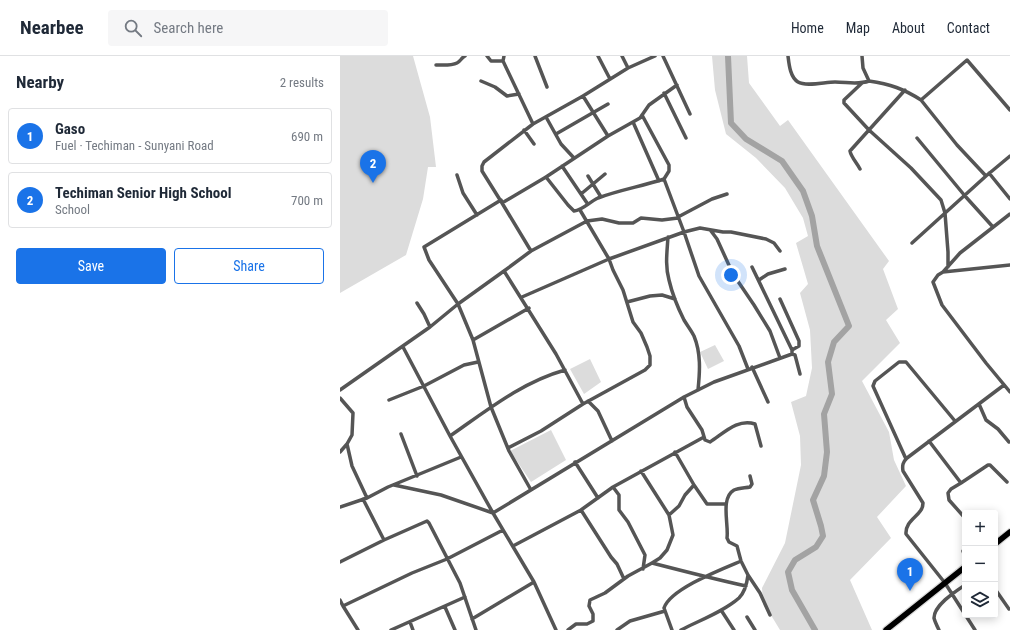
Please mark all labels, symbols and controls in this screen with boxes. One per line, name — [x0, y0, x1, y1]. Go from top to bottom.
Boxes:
search box — [108, 10, 388, 46]
text: Nearbee — [20, 16, 84, 39]
icon: search — [122, 17, 144, 39]
text: Search here — [154, 19, 223, 37]
text: Home — [791, 20, 824, 36]
text: Map — [846, 20, 870, 36]
text: About — [892, 20, 925, 36]
text: Contact — [947, 20, 990, 36]
text: Nearby — [16, 72, 64, 92]
text: 2 results — [280, 75, 324, 90]
text: Gaso — [55, 120, 85, 138]
text: 1 — [27, 129, 33, 144]
text: 690 m — [291, 129, 323, 144]
text: Fuel · Techiman - Sunyani Road — [55, 138, 214, 153]
pin: 2 — [360, 150, 386, 183]
text: Techiman Senior High School — [55, 184, 232, 202]
text: 2 — [27, 193, 33, 208]
text: 700 m — [291, 193, 323, 208]
text: School — [55, 202, 90, 217]
button: Save — [16, 248, 166, 284]
button: Share — [174, 248, 324, 284]
your location — [721, 265, 741, 285]
map controls — [962, 510, 998, 618]
button: + — [962, 510, 998, 546]
button: − — [962, 546, 998, 582]
pin: 1 — [897, 558, 923, 591]
button: layers — [962, 582, 998, 618]

